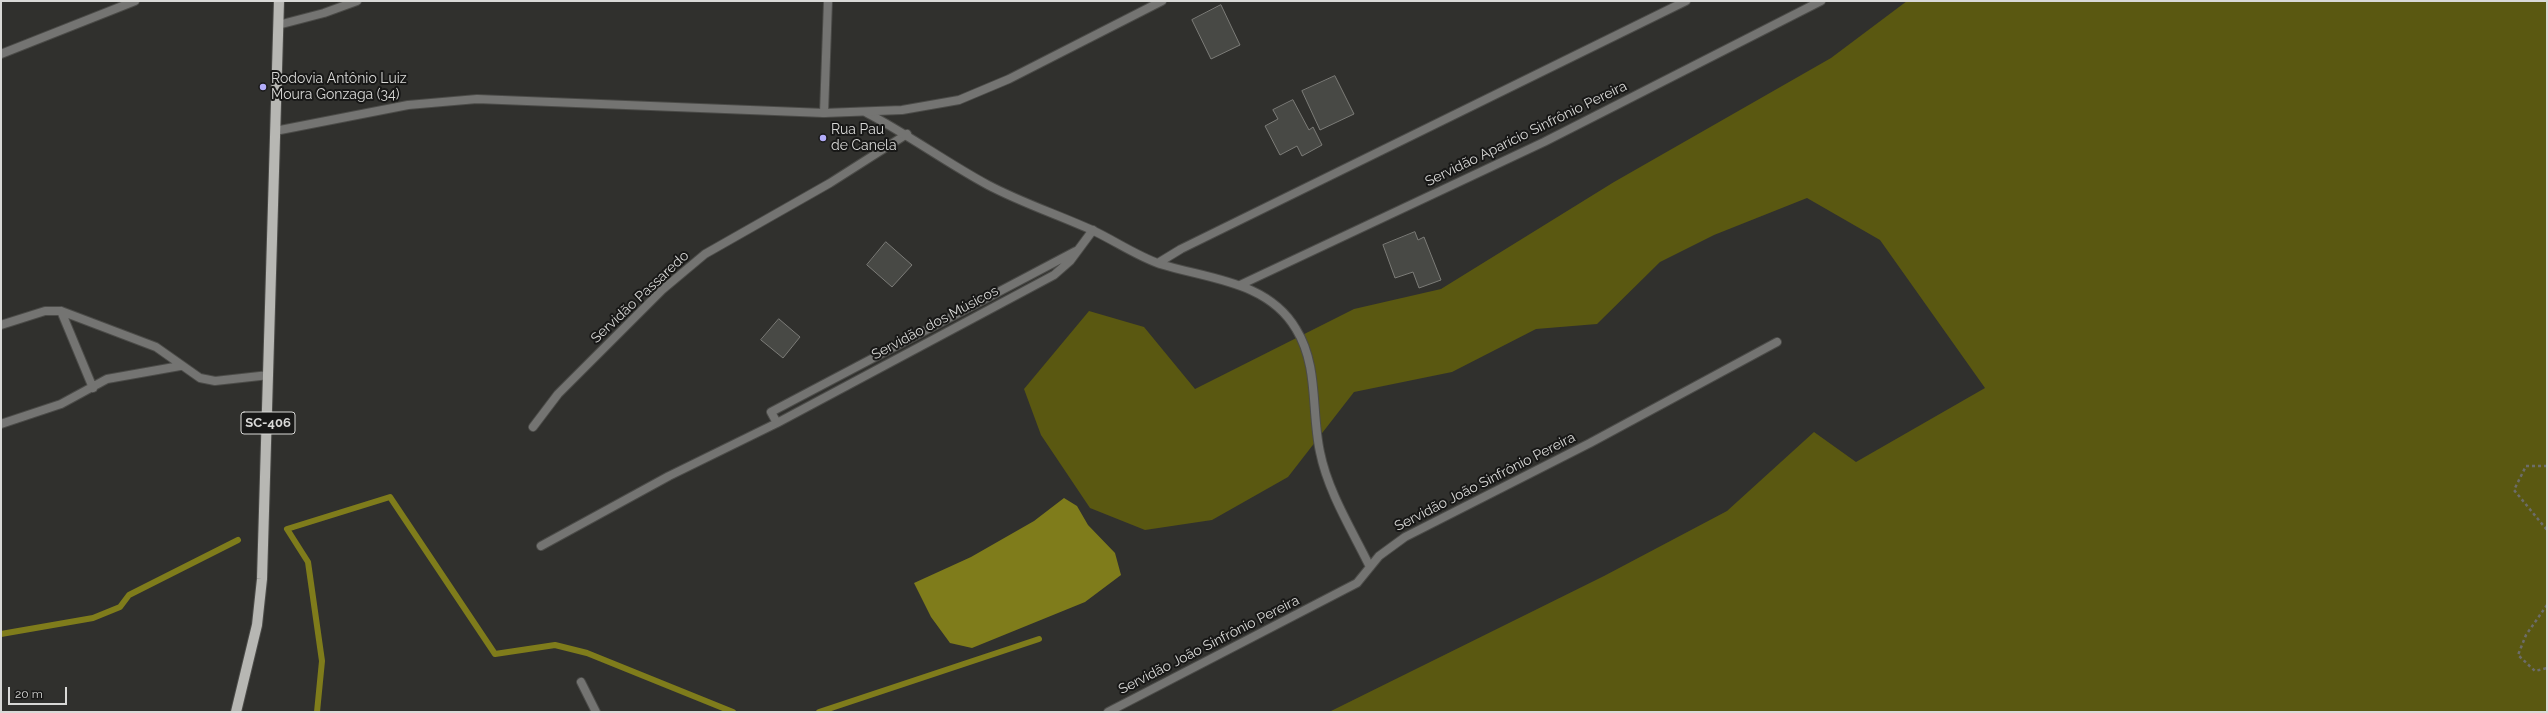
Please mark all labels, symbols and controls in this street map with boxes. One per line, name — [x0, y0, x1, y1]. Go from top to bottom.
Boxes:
place label: Rodovia Antônio Luiz Moura Gonzaga (34) — [271, 71, 407, 104]
street label: Servidão Aparício Sinfrônio Pereira — [1422, 78, 1630, 190]
marker: Rodovia Antônio Luiz Moura Gonzaga (34) — [258, 82, 268, 92]
place label: Rua Pau de Canela — [831, 122, 897, 154]
marker: Rua Pau de Canela — [818, 133, 828, 143]
street label: Servidão Passaredo — [588, 247, 692, 347]
street label: Servidão dos Músicos — [869, 283, 1001, 363]
road number: SC-406 — [241, 412, 295, 434]
street label: Servidão João Sinfrônio Pereira — [1392, 429, 1578, 535]
street label: Servidão João Sinfrônio Pereira — [1116, 592, 1302, 698]
scale bar — [10, 679, 69, 705]
text: 20 m — [15, 687, 43, 701]

